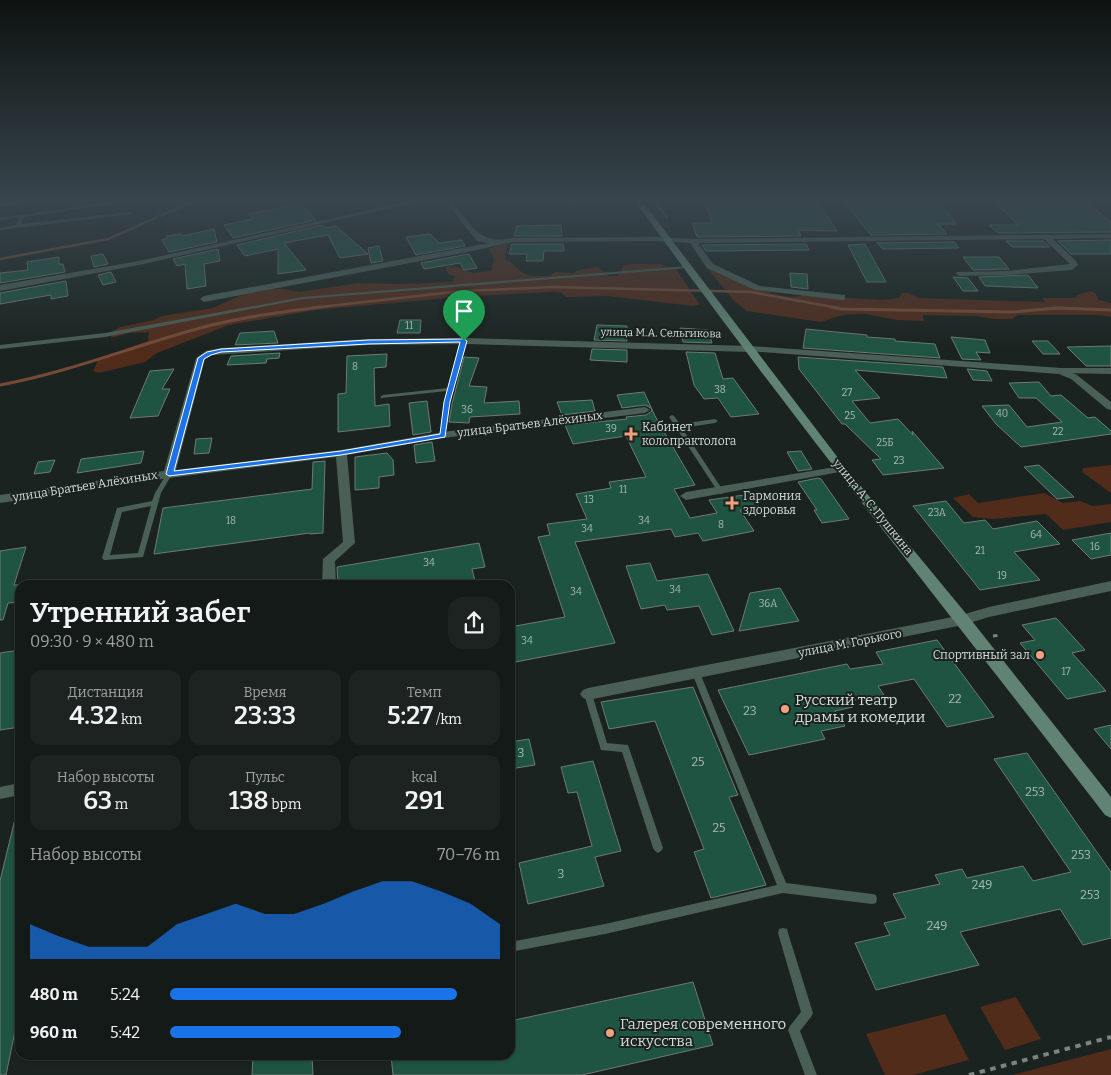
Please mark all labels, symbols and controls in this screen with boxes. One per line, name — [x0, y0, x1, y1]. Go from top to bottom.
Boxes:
pin — [443, 290, 485, 341]
icon: arrive — [450, 297, 478, 325]
house number: 11 — [405, 320, 413, 332]
street label: улица М.А. Сельгикова — [599, 325, 722, 341]
house number: 8 — [352, 361, 358, 373]
house number: 38 — [714, 384, 726, 396]
house number: 27 — [842, 387, 852, 399]
house number: 36 — [461, 404, 473, 416]
street label: улица Братьев Алёхиных — [455, 408, 604, 440]
house number: 40 — [996, 408, 1008, 420]
house number: 25 — [845, 410, 855, 422]
place label: Кабинет колопрактолога — [642, 420, 737, 448]
house number: 39 — [605, 423, 617, 435]
house number: 22 — [1053, 426, 1063, 438]
marker: Кабинет колопрактолога — [624, 427, 638, 441]
house number: 25Б — [876, 437, 894, 449]
house number: 23 — [893, 455, 905, 467]
street label: улица А. С. Пушкина — [829, 456, 916, 558]
street label: улица Братьев Алёхиных — [11, 468, 159, 505]
house number: 11 — [619, 484, 627, 496]
place label: Гармония здоровья — [743, 489, 802, 517]
house number: 13 — [584, 494, 594, 506]
marker: Гармония здоровья — [725, 496, 739, 510]
house number: 23А — [928, 507, 947, 519]
house number: 18 — [226, 515, 236, 527]
house number: 34 — [638, 515, 650, 527]
house number: 8 — [718, 519, 724, 531]
house number: 34 — [581, 523, 593, 535]
house number: 64 — [1030, 529, 1042, 541]
house number: 16 — [1090, 541, 1100, 553]
house number: 21 — [975, 545, 985, 557]
house number: 34 — [423, 557, 435, 569]
house number: 19 — [997, 570, 1007, 582]
house number: 34 — [669, 584, 681, 596]
house number: 34 — [570, 586, 582, 598]
text: Утренний забег — [30, 596, 250, 629]
button: share — [448, 597, 500, 649]
house number: 36А — [759, 598, 778, 610]
street label: улица М. Горького — [796, 626, 903, 660]
text: 09:30 · 9 × 480 m — [30, 632, 154, 651]
house number: 34 — [521, 635, 533, 647]
place label: Спортивный зал — [933, 648, 1030, 662]
marker: Спортивный зал — [1034, 649, 1046, 661]
house number: 17 — [1062, 666, 1070, 678]
text: Дистанция — [68, 684, 144, 701]
text: Время — [243, 684, 287, 701]
text: Темп — [407, 684, 442, 701]
place label: Русский театр драмы и комедии — [795, 691, 925, 726]
house number: 22 — [948, 692, 962, 706]
text: 4.32 — [69, 701, 118, 731]
text: 23:33 — [234, 701, 296, 731]
text: 5:27 — [387, 701, 433, 731]
marker: Русский театр драмы и комедии — [779, 703, 791, 715]
house number: 23 — [743, 704, 757, 718]
text: km — [118, 711, 142, 728]
text: /km — [433, 711, 462, 728]
house number: 3 — [518, 746, 525, 760]
house number: 25 — [692, 755, 704, 769]
text: Набор высоты — [57, 769, 155, 786]
text: Пульс — [245, 769, 285, 786]
text: kcal — [411, 769, 437, 786]
house number: 253 — [1025, 785, 1045, 799]
text: 63 — [83, 786, 112, 816]
text: 138 — [229, 786, 269, 816]
text: 291 — [405, 786, 444, 816]
text: m — [112, 796, 128, 813]
text: bpm — [269, 796, 301, 813]
house number: 25 — [713, 821, 725, 835]
text: Набор высоты — [30, 845, 142, 864]
text: 70–76 m — [437, 845, 500, 864]
house number: 253 — [1071, 848, 1091, 862]
house number: 3 — [558, 867, 565, 881]
house number: 249 — [972, 878, 992, 892]
house number: 253 — [1080, 888, 1100, 902]
house number: 249 — [927, 919, 947, 933]
text: 480 m — [30, 985, 78, 1004]
text: 5:24 — [110, 985, 140, 1004]
place label: Галерея современного искусства — [620, 1015, 786, 1050]
text: 960 m — [30, 1023, 77, 1042]
text: 5:42 — [110, 1023, 140, 1042]
marker: Галерея современного искусства — [604, 1027, 616, 1039]

